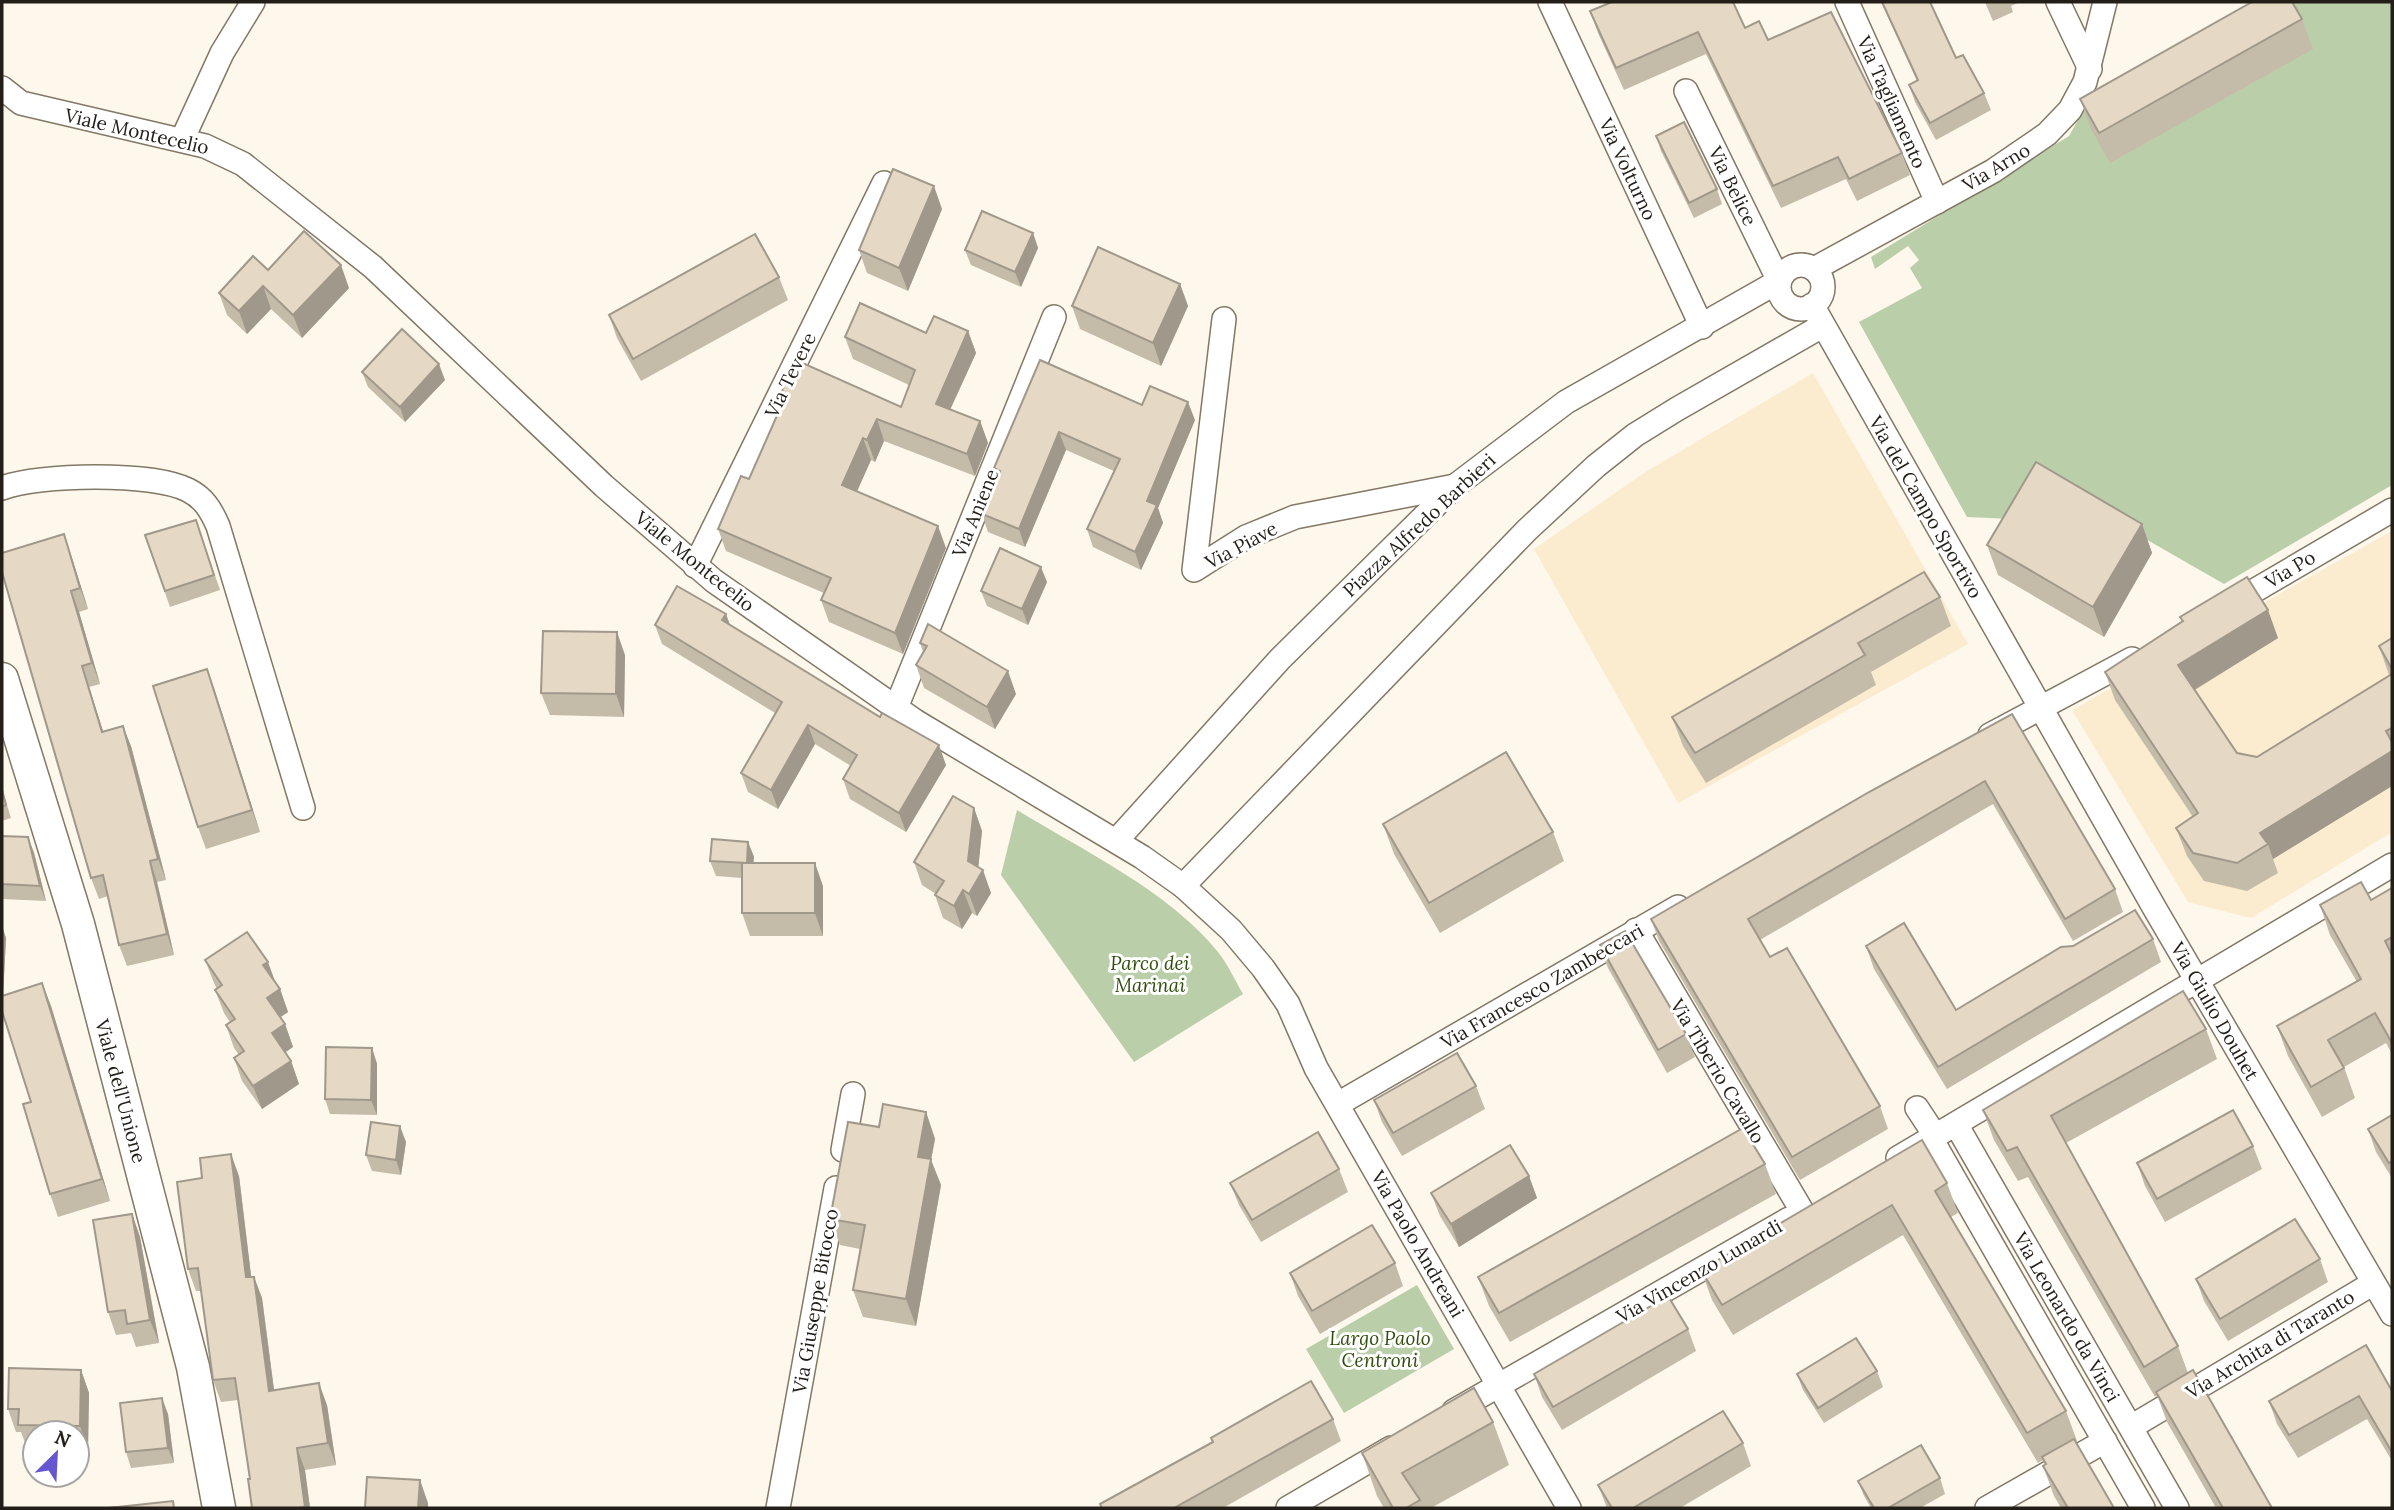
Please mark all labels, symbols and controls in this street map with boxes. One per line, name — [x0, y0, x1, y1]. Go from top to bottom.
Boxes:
street label: Via Tagliamento — [1852, 31, 1932, 172]
street label: Viale Montecelio — [62, 103, 211, 159]
street label: Via Volturno — [1594, 113, 1662, 224]
street label: Via Arno — [1957, 137, 2034, 197]
street label: Via Belice — [1703, 142, 1762, 230]
street label: Via Tevere — [759, 328, 821, 422]
street label: Via del Campo Sportivo — [1864, 411, 1988, 602]
street label: Piazza Alfredo Barbieri — [1338, 448, 1500, 602]
street label: Via Aniene — [946, 465, 1004, 562]
street label: Viale Montecelio — [630, 505, 760, 617]
street label: Via Piave — [1200, 516, 1281, 574]
street label: Via Po — [2260, 545, 2320, 594]
street label: Via Francesco Zambeccari — [1435, 918, 1648, 1054]
street label: Via Giulio Douhet — [2165, 937, 2265, 1085]
park label: Parco dei Marinai — [1110, 951, 1190, 997]
street label: Via Tiberio Cavallo — [1665, 994, 1771, 1148]
street label: Viale dell'Unione — [90, 1016, 152, 1165]
street label: Via Paolo Andreani — [1366, 1165, 1470, 1322]
street label: Via Giuseppe Bitocco — [787, 1207, 843, 1396]
street label: Via Vincenzo Lunardi — [1611, 1214, 1786, 1329]
street label: Via Leonardo da Vinci — [2008, 1227, 2125, 1406]
street label: Via Archita di Taranto — [2180, 1284, 2359, 1404]
park label: Largo Paolo Centroni — [1329, 1326, 1431, 1372]
north arrow — [21, 1419, 91, 1489]
text: N — [51, 1425, 75, 1453]

